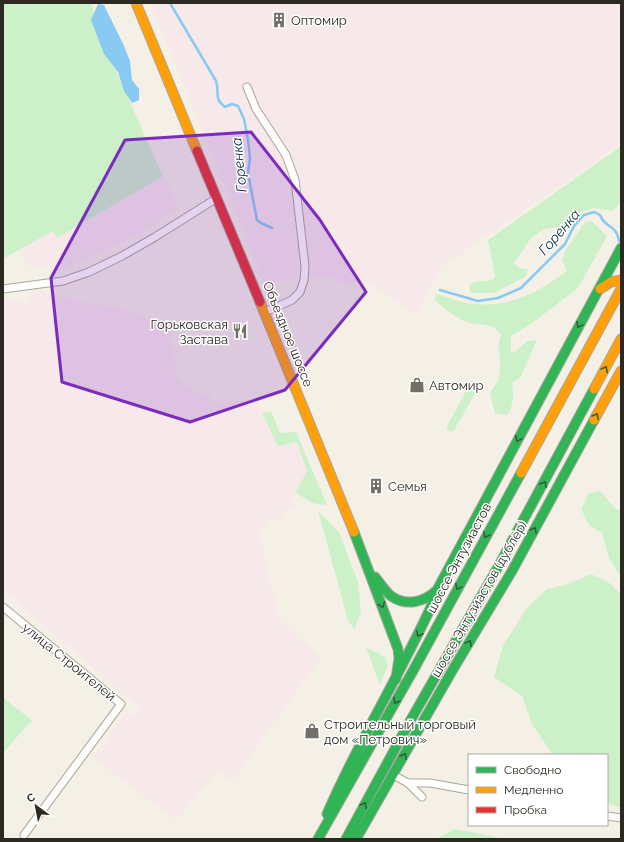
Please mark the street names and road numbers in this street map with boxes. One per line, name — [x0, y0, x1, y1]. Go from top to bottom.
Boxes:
street label: Объездное шоссе — [260, 279, 316, 389]
street label: шоссе Энтузиастов — [424, 501, 494, 615]
street label: шоссе Энтузиастов (дублёр) — [428, 518, 530, 680]
street label: улица Строителей — [19, 620, 119, 704]

